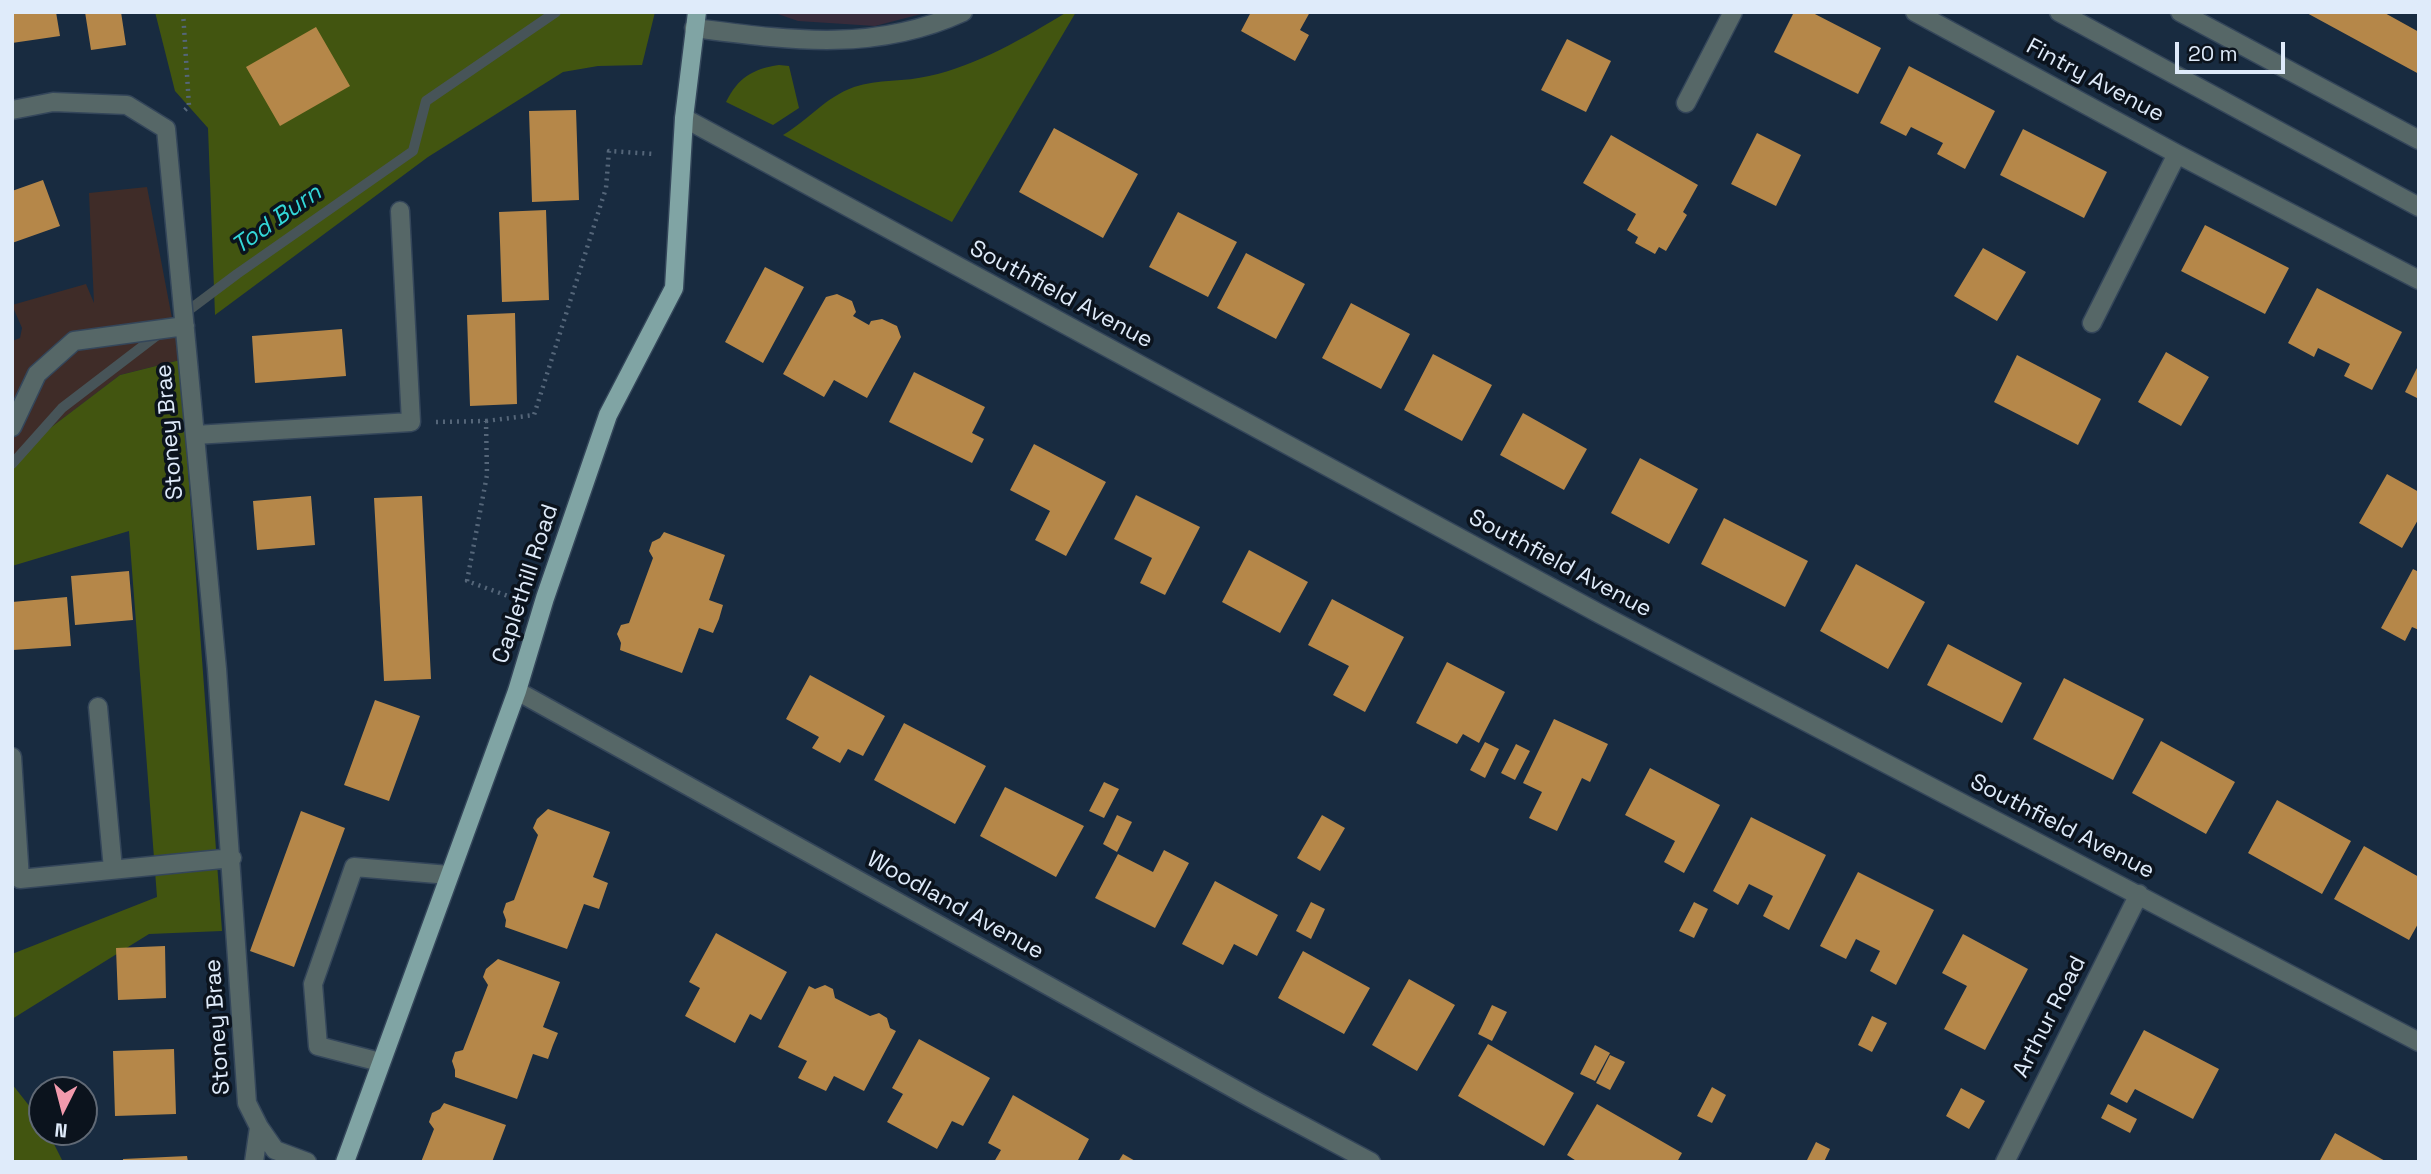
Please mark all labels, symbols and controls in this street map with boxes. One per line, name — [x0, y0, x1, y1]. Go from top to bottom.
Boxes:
scale bar — [2179, 28, 2289, 72]
street label: Fintry Avenue — [2021, 33, 2169, 129]
text: 20 m — [2188, 40, 2238, 67]
water label: Tod Burn — [227, 179, 327, 261]
street label: Southfield Avenue — [965, 235, 1157, 355]
street label: Stoney Brae — [150, 363, 190, 501]
street label: Caplethill Road — [487, 501, 565, 667]
street label: Southfield Avenue — [1464, 504, 1656, 624]
street label: Southfield Avenue — [1965, 769, 2159, 885]
street label: Woodland Avenue — [862, 846, 1048, 966]
street label: Arthur Road — [2008, 952, 2092, 1082]
street label: Stoney Brae — [199, 958, 237, 1096]
north arrow — [28, 1076, 98, 1146]
text: N — [53, 1117, 69, 1143]

